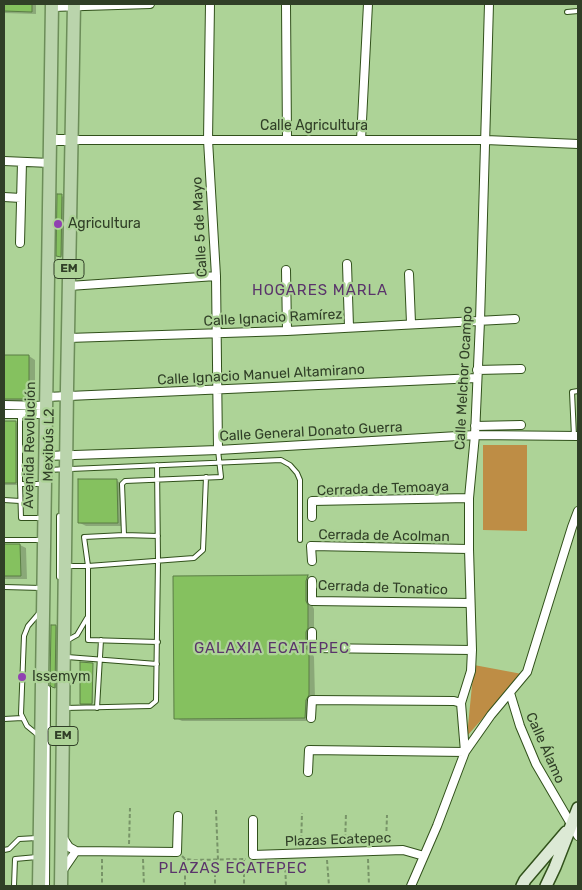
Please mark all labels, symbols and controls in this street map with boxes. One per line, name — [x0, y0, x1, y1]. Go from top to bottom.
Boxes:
street label: Calle Agricultura — [260, 118, 368, 134]
street label: Calle 5 de Mayo — [189, 176, 211, 278]
place label: Agricultura — [68, 216, 141, 232]
marker: Agricultura — [52, 218, 64, 230]
road number: EM — [54, 260, 84, 278]
district label: HOGARES MARLA — [250, 282, 390, 300]
street label: Calle Ignacio Ramírez — [203, 306, 343, 330]
street label: Calle Melchor Ocampo — [452, 306, 476, 450]
street label: Calle Ignacio Manuel Altamirano — [157, 361, 365, 389]
street label: Avenida Revolución — [20, 381, 40, 509]
street label: Mexibús L2 — [40, 408, 58, 482]
street label: Calle General Donato Guerra — [219, 419, 403, 445]
street label: Cerrada de Temoaya — [317, 478, 449, 500]
street label: Cerrada de Acolman — [318, 526, 450, 546]
street label: Cerrada de Tonatico — [318, 577, 448, 599]
district label: GALAXIA ECATEPEC — [192, 640, 352, 658]
place label: Issemym — [32, 669, 90, 685]
marker: Issemym — [16, 671, 28, 683]
street label: Calle Álamo — [522, 710, 568, 786]
road number: EM — [48, 726, 78, 746]
street label: Plazas Ecatepec — [284, 830, 392, 850]
district label: PLAZAS ECATEPEC — [157, 860, 309, 878]

